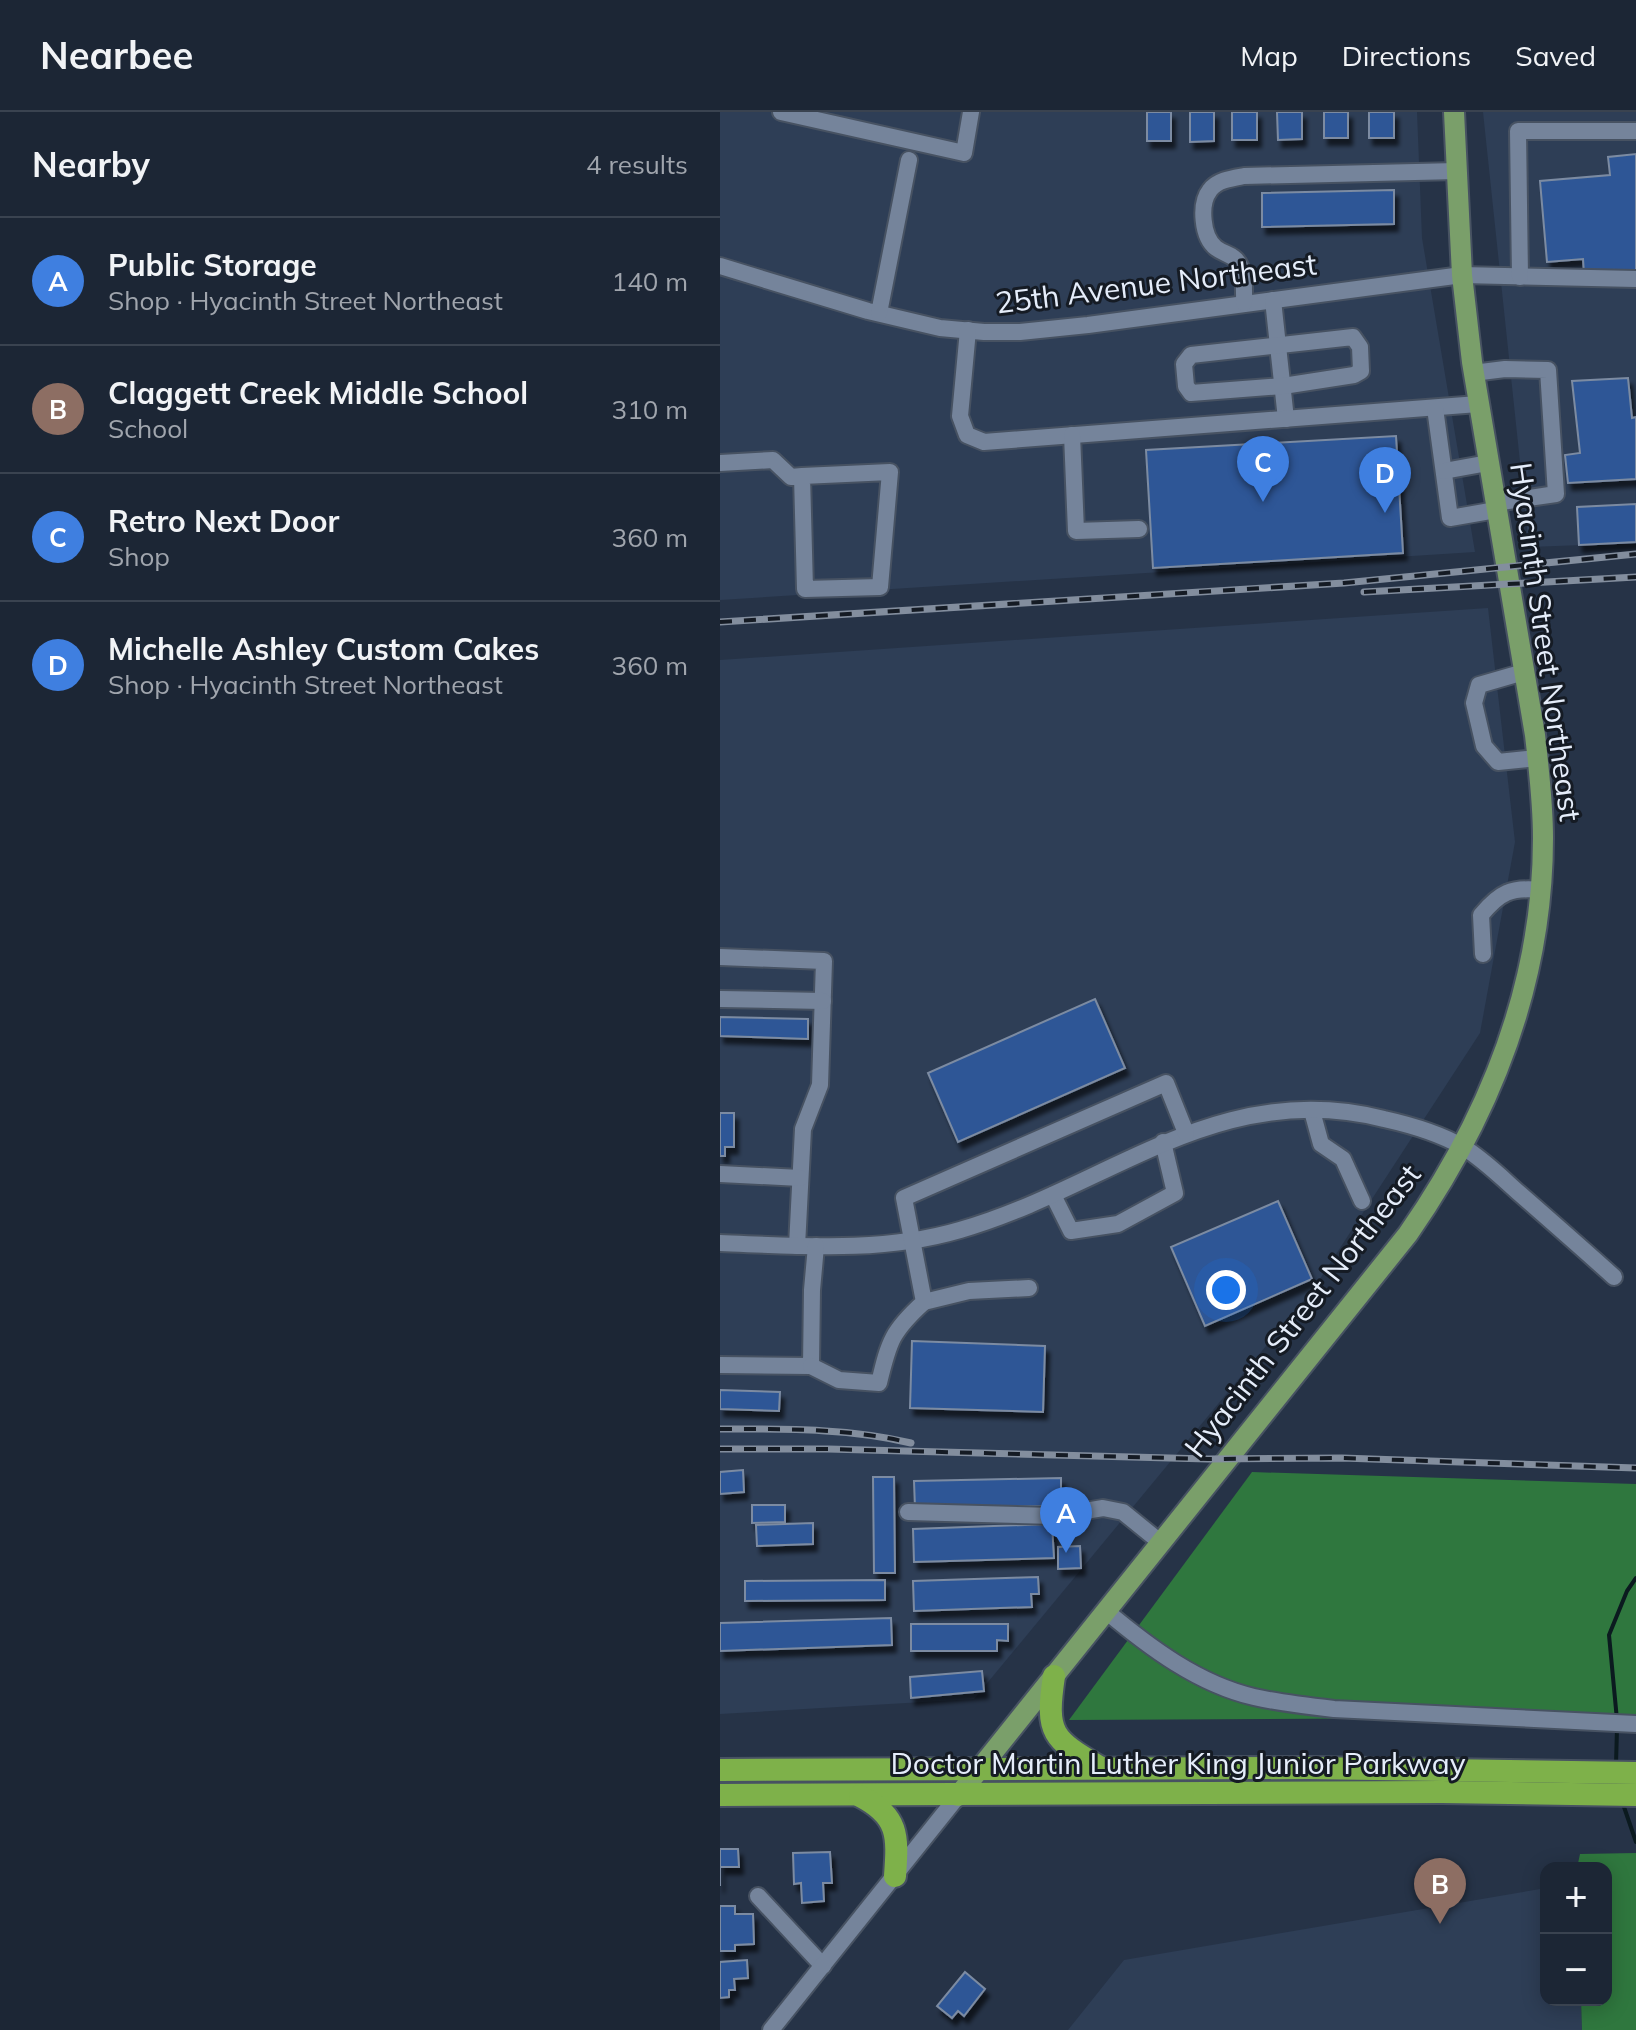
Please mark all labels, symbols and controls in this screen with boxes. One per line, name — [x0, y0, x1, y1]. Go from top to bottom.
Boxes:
text: Nearbee — [40, 31, 193, 79]
text: Map — [1240, 38, 1298, 73]
text: Directions — [1342, 38, 1471, 73]
text: Saved — [1515, 38, 1596, 73]
text: Nearby — [32, 143, 150, 186]
text: 4 results — [586, 148, 688, 181]
street label: 25th Avenue Northeast — [993, 244, 1319, 322]
text: Public Storage — [108, 246, 317, 284]
text: A — [48, 265, 68, 298]
text: 140 m — [612, 265, 688, 298]
text: Shop · Hyacinth Street Northeast — [108, 284, 503, 317]
text: Claggett Creek Middle School — [108, 374, 528, 412]
text: B — [49, 393, 67, 426]
text: 310 m — [612, 393, 688, 426]
text: School — [108, 412, 188, 445]
pin: C — [1237, 436, 1289, 502]
pin: D — [1359, 447, 1411, 513]
street label: Hyacinth Street Northeast — [1502, 460, 1590, 824]
text: Retro Next Door — [108, 502, 339, 540]
text: C — [49, 521, 67, 554]
text: 360 m — [612, 521, 688, 554]
text: Shop — [108, 540, 170, 573]
text: Michelle Ashley Custom Cakes — [108, 630, 539, 668]
text: D — [48, 649, 68, 682]
text: 360 m — [612, 649, 688, 682]
text: Shop · Hyacinth Street Northeast — [108, 668, 503, 701]
street label: Hyacinth Street Northeast — [1176, 1156, 1429, 1465]
your location — [1206, 1270, 1246, 1310]
pin: A — [1040, 1487, 1092, 1553]
street label: Doctor Martin Luther King Junior Parkway — [890, 1744, 1466, 1782]
pin: B — [1414, 1858, 1466, 1924]
map controls — [1540, 1862, 1612, 2006]
button: + — [1540, 1862, 1612, 1934]
button: − — [1540, 1934, 1612, 2006]

